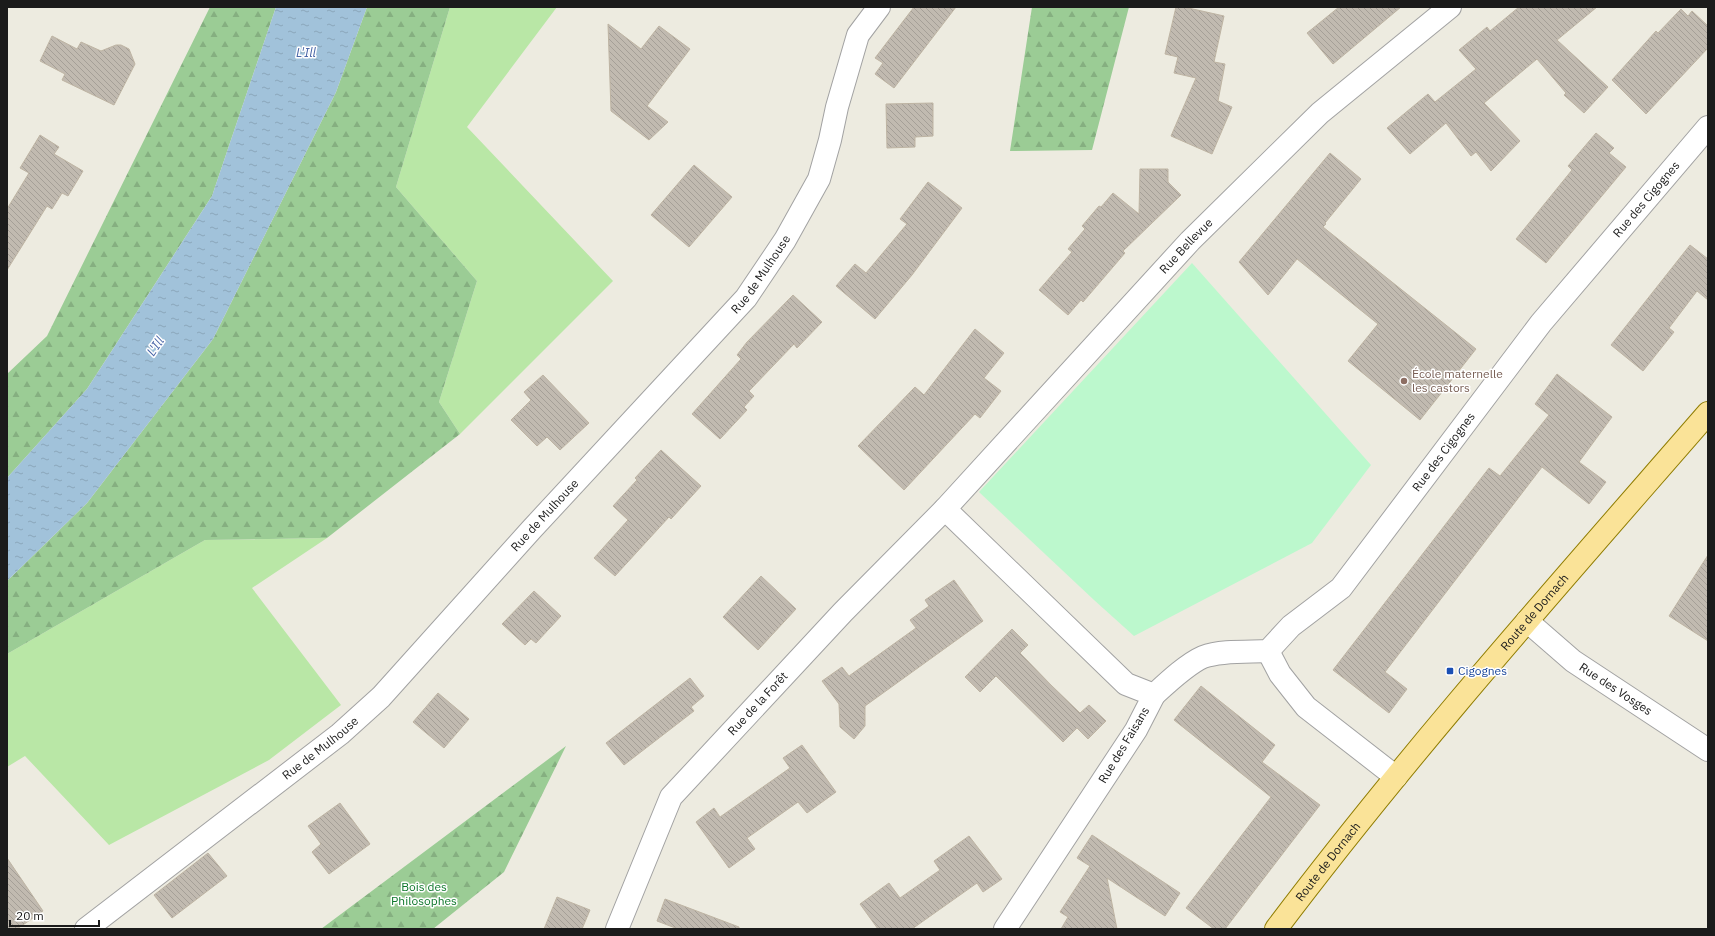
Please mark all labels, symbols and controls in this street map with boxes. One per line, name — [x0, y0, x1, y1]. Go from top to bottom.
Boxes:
water label: L'Ill — [296, 44, 317, 61]
street label: Rue des Cigognes — [1609, 158, 1683, 240]
street label: Rue Bellevue — [1156, 215, 1216, 276]
street label: Rue de Mulhouse — [727, 232, 793, 317]
water label: L'Ill — [143, 333, 168, 359]
place label: École maternelle les castors — [1412, 366, 1503, 395]
marker: École maternelle les castors — [1399, 376, 1409, 386]
street label: Rue des Cigognes — [1409, 409, 1478, 494]
street label: Rue de Mulhouse — [507, 475, 582, 554]
street label: Route de Dornach — [1497, 571, 1571, 653]
street label: Rue des Vosges — [1577, 659, 1655, 718]
place label: Cigognes — [1458, 663, 1507, 678]
marker: Cigognes — [1445, 666, 1455, 676]
street label: Rue de la Forêt — [724, 669, 791, 738]
street label: Rue des Faisans — [1095, 704, 1152, 786]
street label: Rue de Mulhouse — [279, 713, 362, 783]
street label: Route de Dornach — [1292, 819, 1363, 904]
park label: Bois des Philosophes — [391, 879, 457, 908]
scale bar — [10, 902, 99, 928]
text: 20 m — [16, 908, 44, 923]

